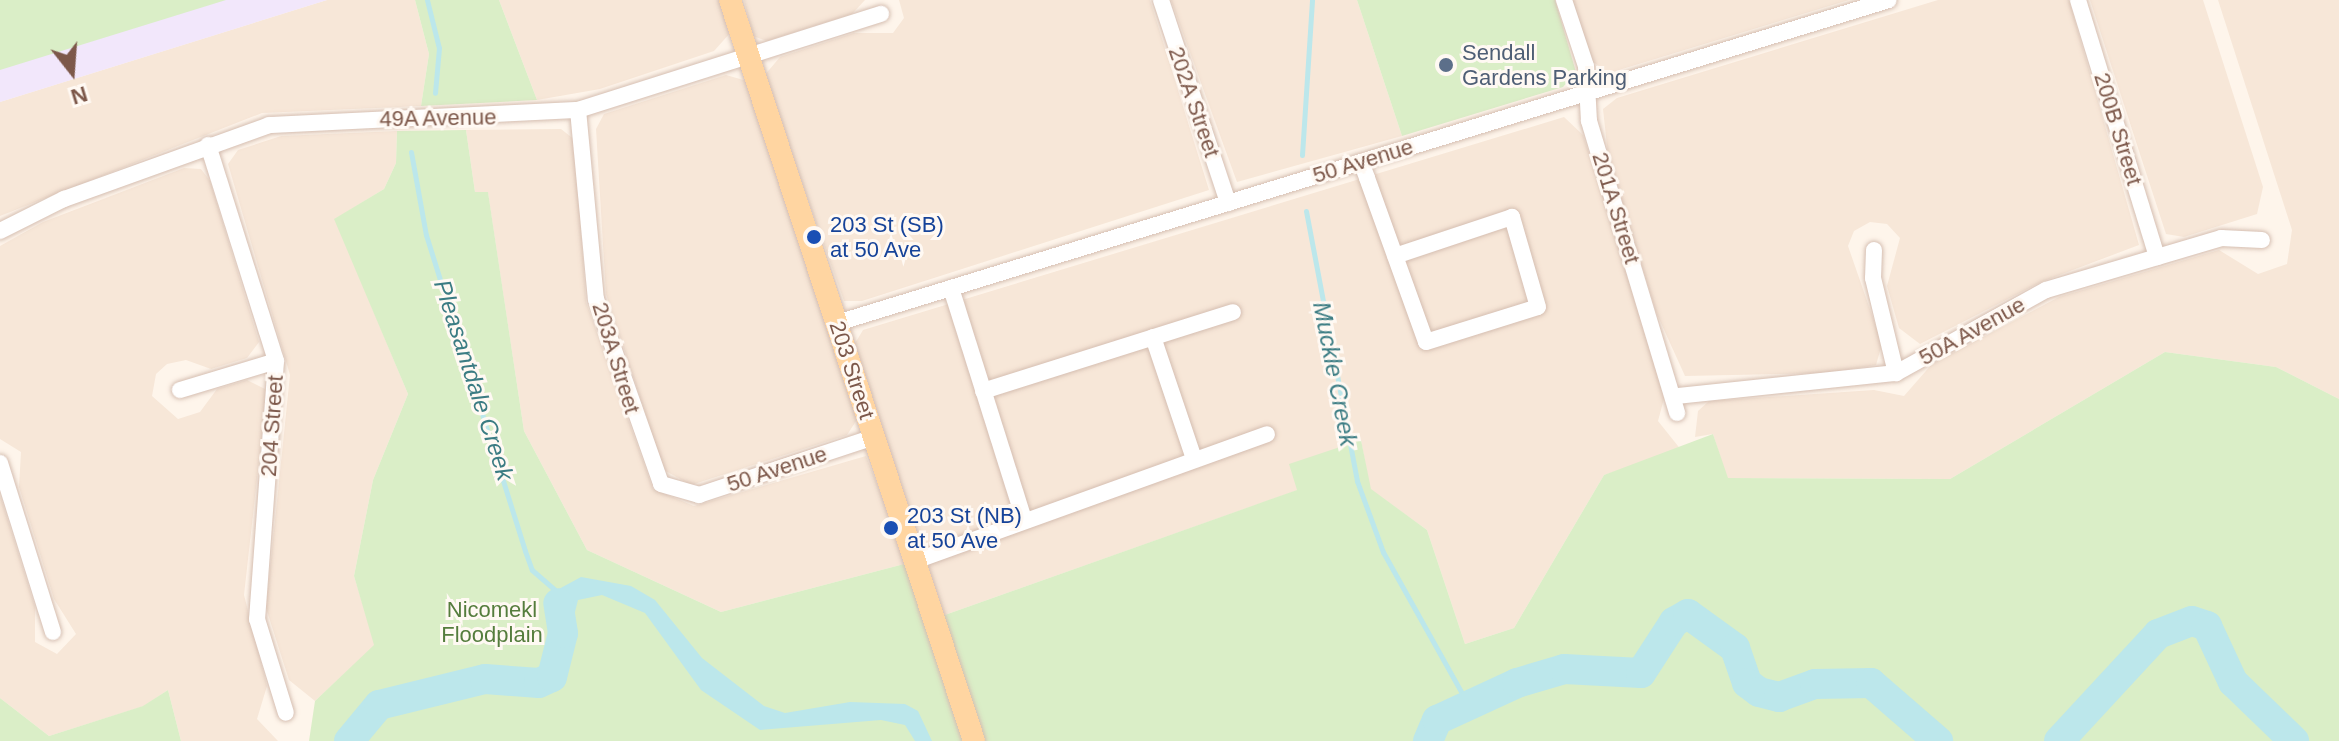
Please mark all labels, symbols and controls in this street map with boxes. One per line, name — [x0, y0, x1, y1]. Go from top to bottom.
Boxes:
north arrow — [32, 32, 112, 112]
place label: Sendall Gardens Parking — [1462, 39, 1627, 90]
street label: 202A Street — [1163, 43, 1225, 161]
marker: Sendall Gardens Parking — [1437, 56, 1455, 74]
street label: 200B Street — [2088, 70, 2148, 188]
text: N — [68, 81, 90, 110]
street label: 49A Avenue — [378, 104, 498, 132]
street label: 50 Avenue — [1309, 133, 1417, 189]
street label: 201A Street — [1586, 149, 1646, 267]
place label: 203 St (SB) at 50 Ave — [830, 211, 944, 262]
marker: 203 St (SB) at 50 Ave — [805, 228, 823, 246]
water label: Pleasantdale Creek — [428, 276, 520, 484]
street label: 50A Avenue — [1913, 290, 2031, 372]
street label: 203A Street — [586, 299, 646, 417]
water label: Muckle Creek — [1307, 299, 1363, 449]
street label: 203 Street — [824, 318, 880, 422]
street label: 204 Street — [255, 374, 289, 478]
street label: 50 Avenue — [723, 440, 831, 498]
place label: 203 St (NB) at 50 Ave — [907, 502, 1022, 554]
marker: 203 St (NB) at 50 Ave — [882, 519, 900, 537]
park label: Nicomekl Floodplain — [441, 596, 543, 648]

